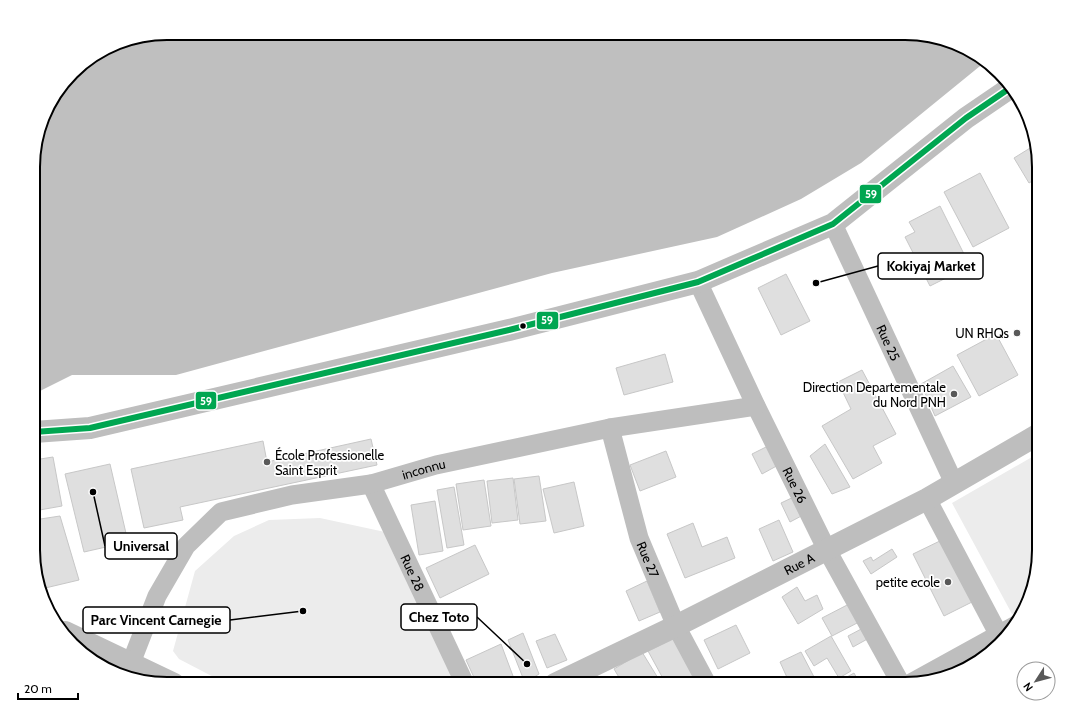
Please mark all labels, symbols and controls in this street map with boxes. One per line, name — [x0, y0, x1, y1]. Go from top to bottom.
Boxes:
line badge: 59 — [859, 184, 882, 204]
text: 59 — [865, 187, 877, 201]
callout: Kokiyaj Market — [878, 253, 983, 279]
text: Kokiyaj Market — [886, 257, 976, 275]
line badge: 59 — [536, 311, 559, 330]
text: 59 — [541, 313, 553, 327]
unlabelled marker — [518, 321, 528, 331]
street label: Rue 25 — [873, 322, 904, 363]
place label: UN RHQs — [955, 325, 1010, 341]
marker: UN RHQs — [1012, 328, 1022, 338]
place label: Direction Departementale du Nord PNH — [803, 379, 946, 410]
marker: Direction Departementale du Nord PNH — [949, 389, 959, 399]
line badge: 59 — [195, 391, 217, 410]
text: 59 — [200, 394, 212, 408]
place label: École Professionelle Saint Esprit — [275, 446, 384, 478]
street label: inconnu — [400, 455, 447, 483]
marker: École Professionelle Saint Esprit — [262, 457, 272, 467]
street label: Rue 26 — [779, 464, 811, 506]
callout: Universal — [105, 533, 177, 559]
text: Universal — [113, 537, 169, 555]
street label: Rue 27 — [633, 539, 663, 580]
street label: Rue A — [781, 549, 817, 578]
street label: Rue 28 — [397, 552, 428, 594]
place label: petite ecole — [876, 574, 940, 590]
marker: petite ecole — [943, 577, 953, 587]
callout: Chez Toto — [401, 604, 477, 630]
callout: Parc Vincent Carnegie — [83, 607, 230, 633]
text: Chez Toto — [409, 608, 469, 626]
text: Parc Vincent Carnegie — [91, 611, 221, 629]
north arrow — [1016, 661, 1056, 701]
scale bar — [18, 675, 78, 701]
text: N — [1020, 680, 1036, 694]
text: 20 m — [24, 681, 52, 696]

